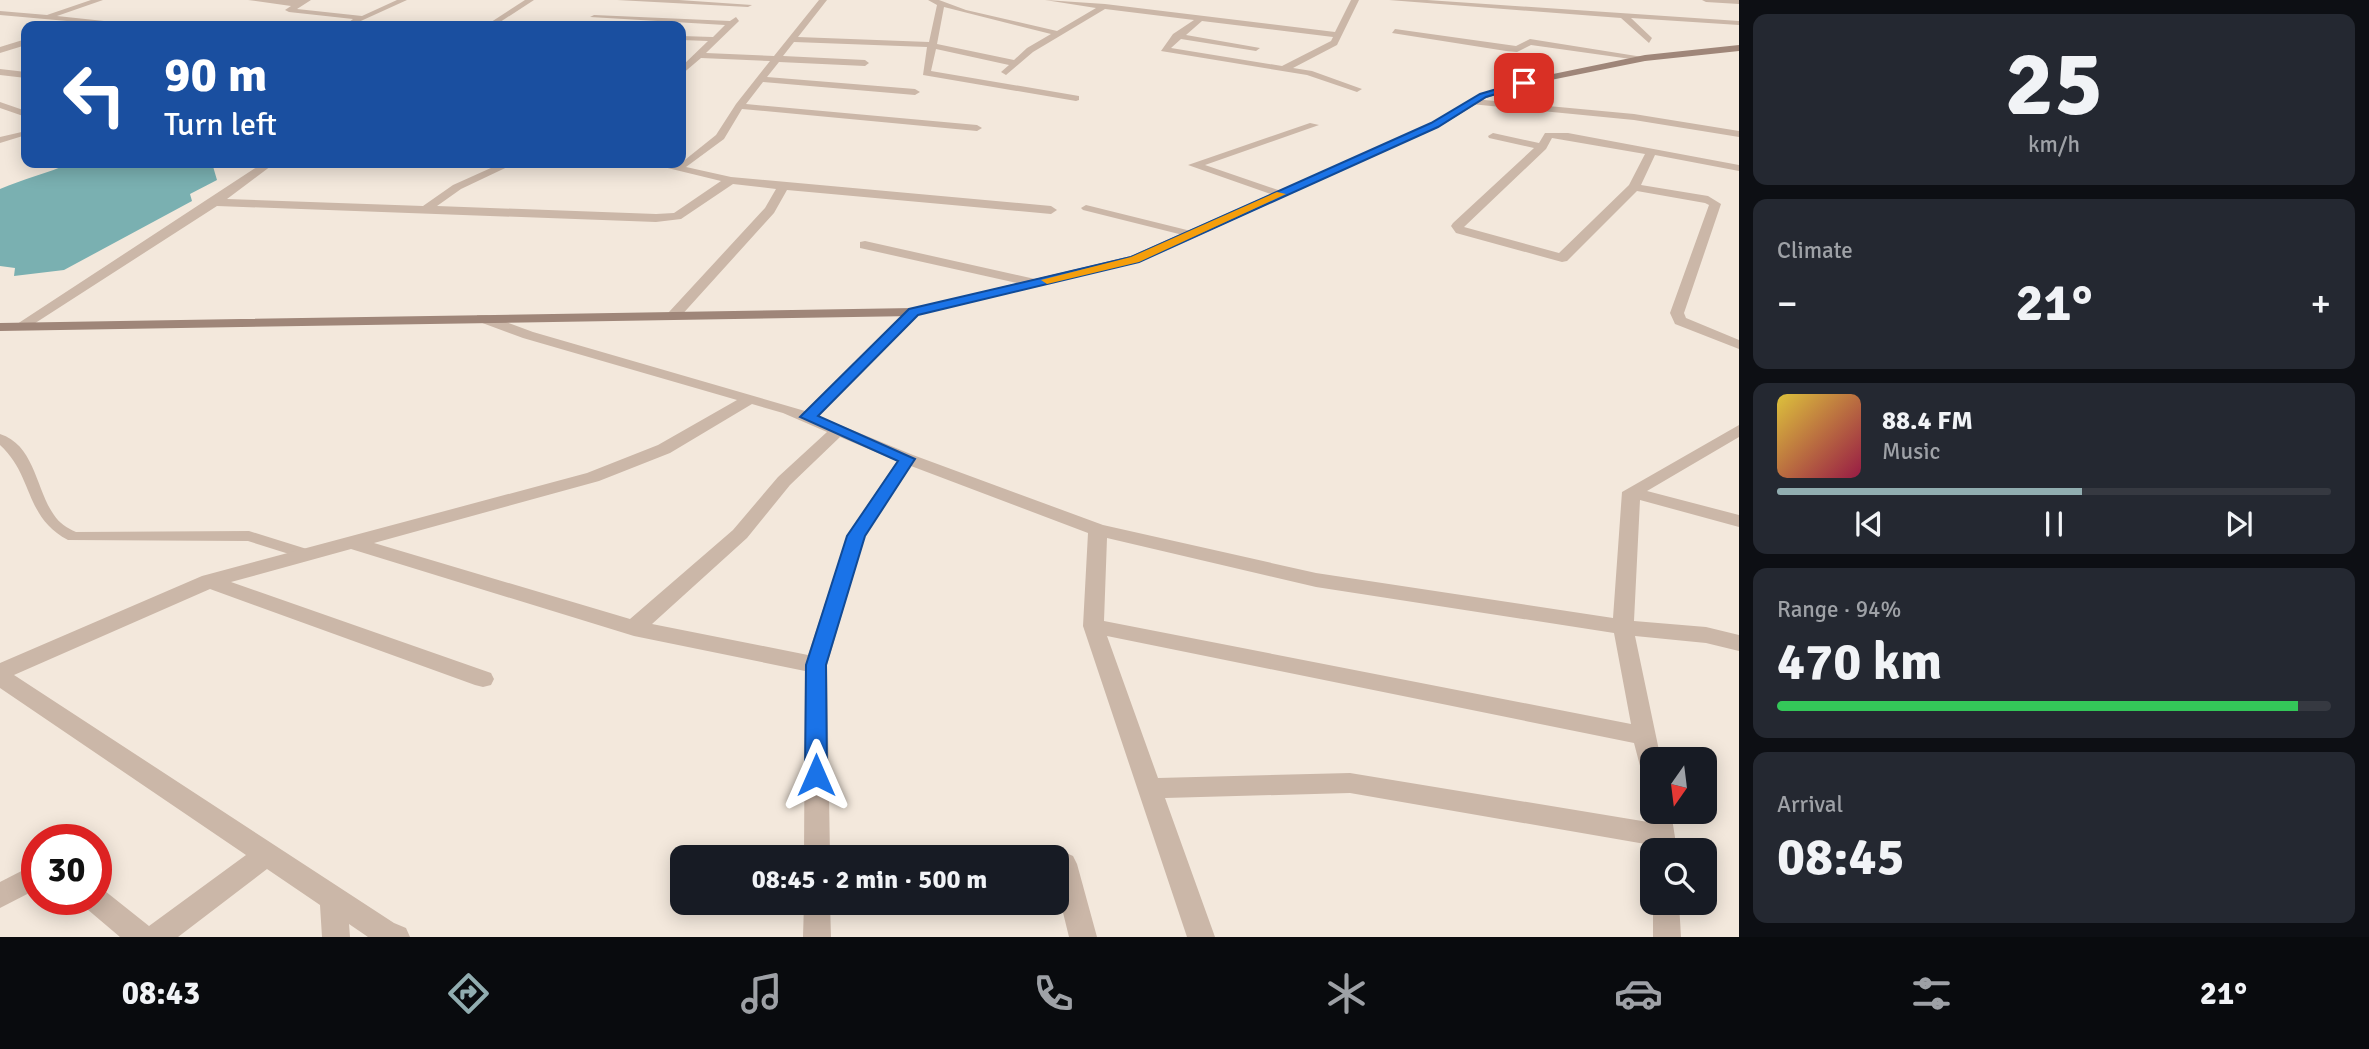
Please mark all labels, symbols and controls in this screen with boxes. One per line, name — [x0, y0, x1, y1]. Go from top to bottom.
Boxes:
text: 25 — [2005, 28, 2103, 141]
text: 90 m — [164, 45, 267, 105]
icon: left — [49, 49, 140, 140]
pin — [1494, 53, 1554, 113]
icon: arrive — [1505, 64, 1543, 102]
text: Turn left — [164, 105, 277, 144]
text: km/h — [2028, 130, 2080, 159]
text: Climate — [1777, 236, 1853, 265]
text: 21° — [2016, 271, 2092, 335]
text: − — [1777, 280, 1798, 327]
text: + — [2310, 280, 2331, 327]
text: 88.4 FM — [1882, 405, 1973, 437]
text: Music — [1882, 437, 1940, 466]
icon: previous — [1850, 505, 1888, 543]
icon: pause — [2035, 505, 2073, 543]
icon: next — [2220, 505, 2258, 543]
text: Range · 94% — [1777, 595, 1901, 624]
text: 470 km — [1777, 630, 1942, 694]
position arrow — [779, 738, 853, 812]
north arrow — [1640, 747, 1717, 824]
map controls — [1640, 747, 1717, 915]
text: Arrival — [1777, 790, 1843, 819]
speed limit sign: 30 — [21, 824, 112, 915]
text: 08:45 — [1777, 825, 1905, 889]
button: search — [1640, 838, 1717, 915]
text: 08:45 · 2 min · 500 m — [752, 864, 987, 896]
icon: directions — [444, 969, 493, 1018]
icon: music — [737, 969, 786, 1018]
icon: phone — [1029, 969, 1078, 1018]
icon: climate — [1322, 969, 1371, 1018]
icon: car — [1614, 969, 1663, 1018]
icon: filters — [1907, 969, 1956, 1018]
text: 08:43 — [122, 974, 200, 1013]
text: 21° — [2200, 974, 2247, 1013]

